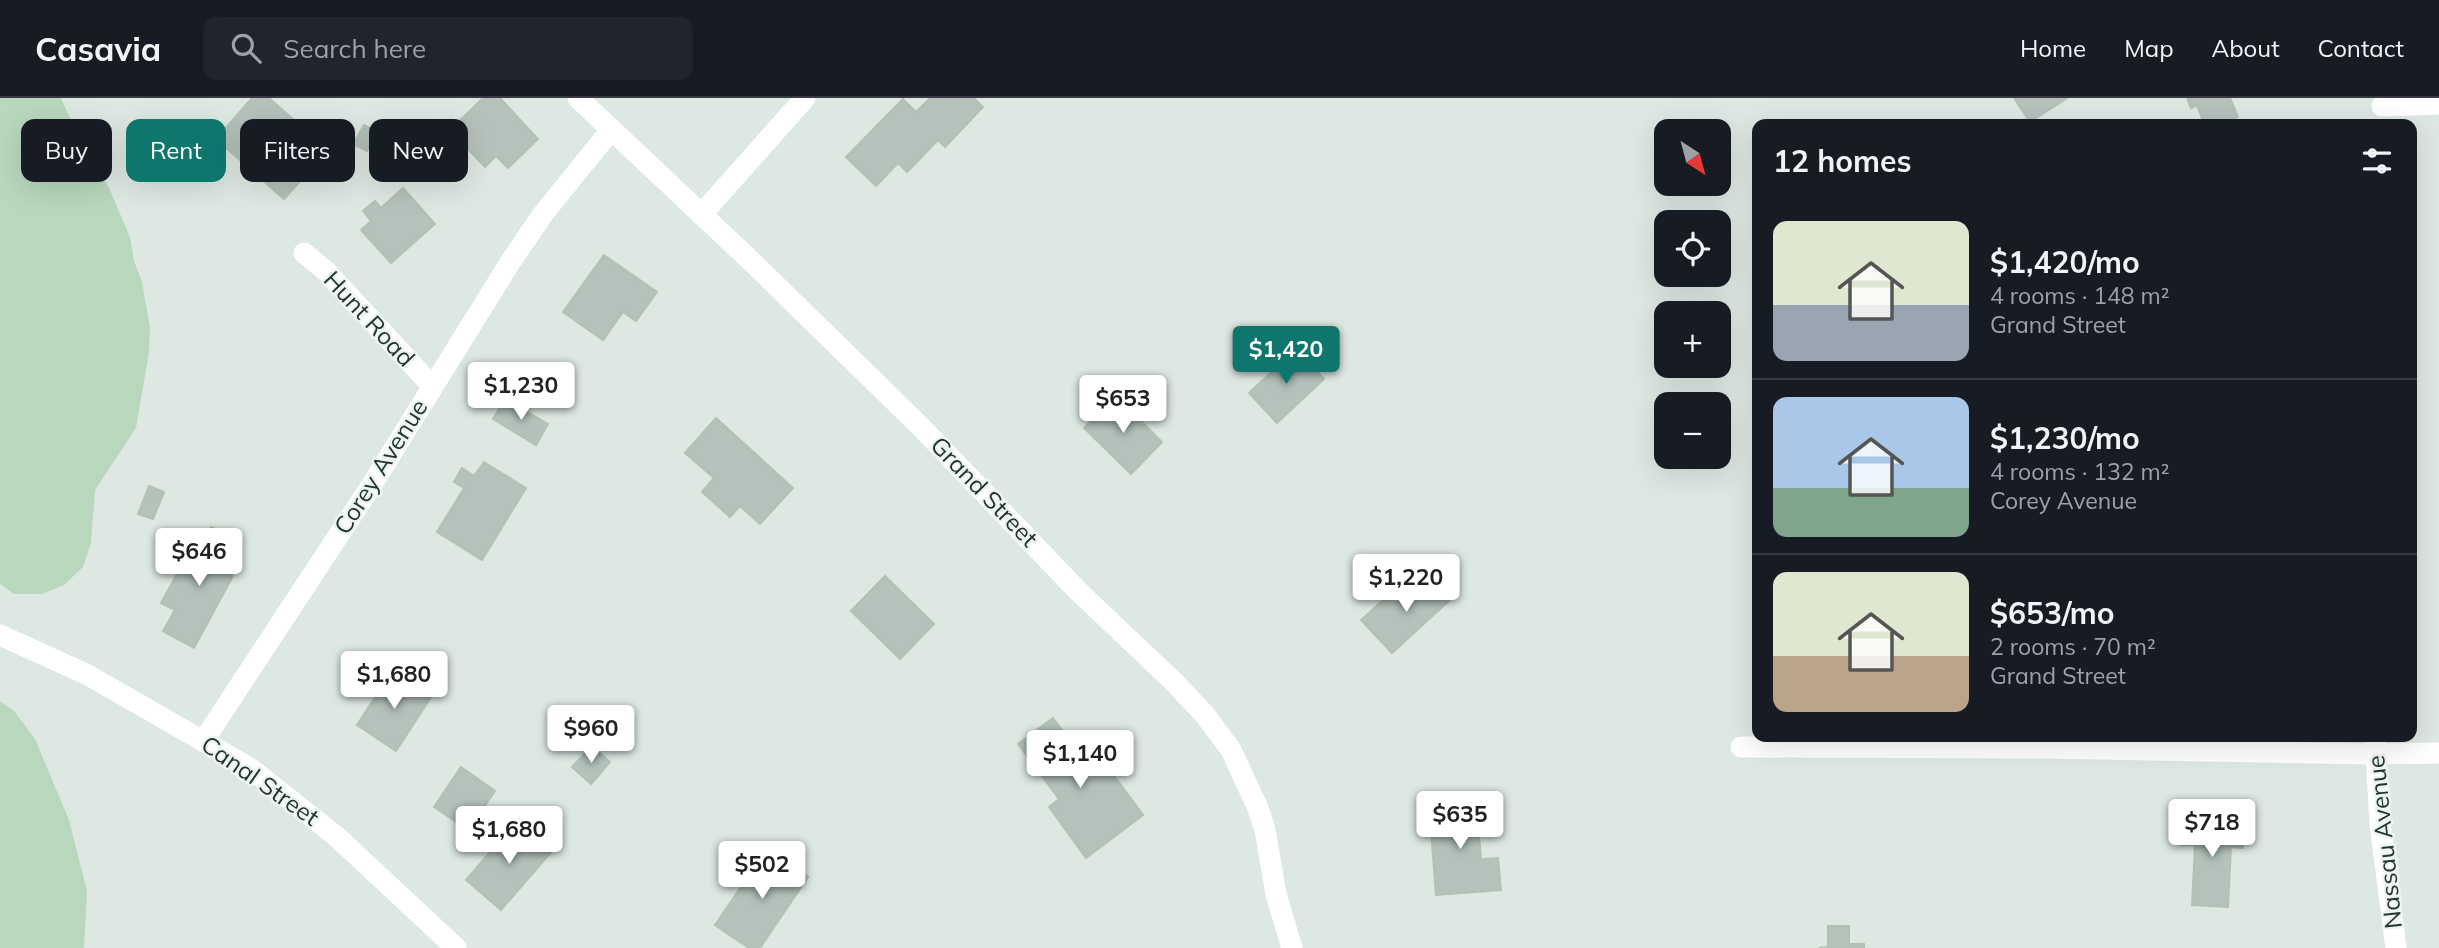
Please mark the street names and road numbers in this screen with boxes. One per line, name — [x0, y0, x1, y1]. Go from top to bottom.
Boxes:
street label: Hunt Road — [318, 264, 422, 372]
street label: Corey Avenue — [327, 393, 434, 539]
street label: Grand Street — [925, 430, 1045, 553]
street label: Canal Street — [196, 729, 325, 832]
street label: Nassau Avenue — [2360, 754, 2408, 930]

